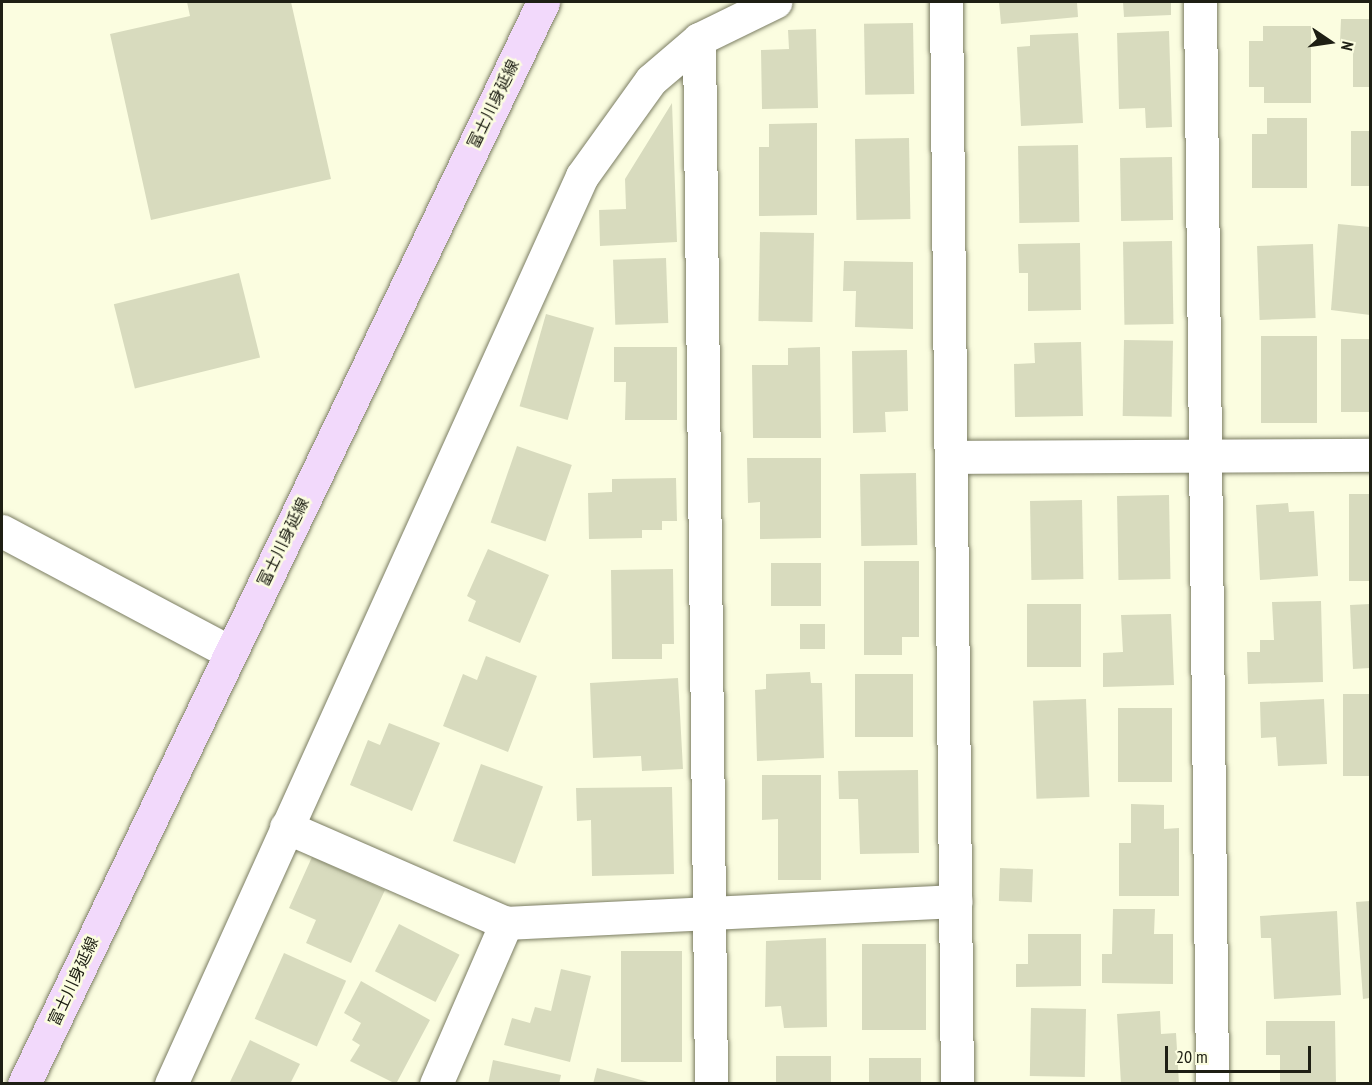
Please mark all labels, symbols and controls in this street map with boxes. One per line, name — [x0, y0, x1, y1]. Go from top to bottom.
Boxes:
north arrow — [1300, 12, 1360, 72]
text: N — [1337, 40, 1358, 53]
street label: 富士川身延線 — [463, 57, 523, 151]
street label: 富士川身延線 — [253, 495, 313, 589]
street label: 富士川身延線 — [44, 933, 102, 1029]
scale bar — [1168, 1034, 1314, 1072]
text: 20 m — [1176, 1045, 1208, 1068]

